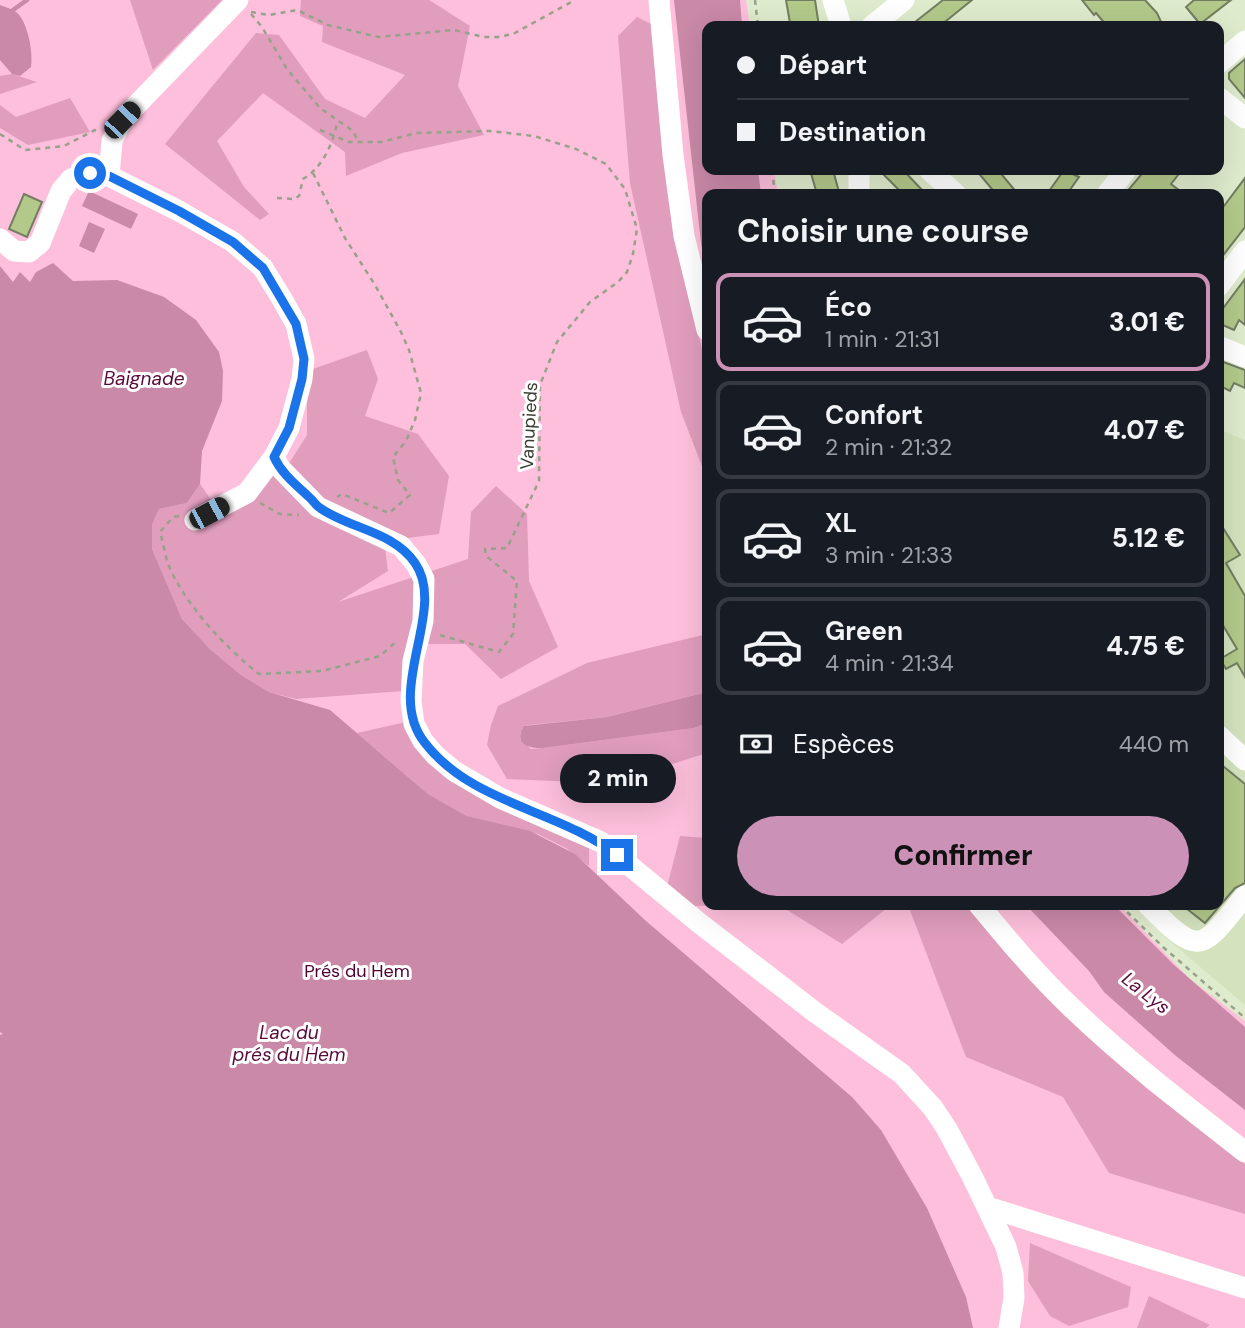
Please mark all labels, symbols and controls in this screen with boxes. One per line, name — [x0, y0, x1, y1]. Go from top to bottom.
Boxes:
text: Départ — [779, 48, 867, 82]
car — [100, 98, 145, 142]
text: Destination — [779, 115, 926, 149]
route start — [74, 157, 106, 189]
text: Choisir une course — [737, 210, 1029, 252]
text: Éco — [825, 290, 872, 324]
icon: car — [741, 291, 804, 354]
text: 3.01 € — [1109, 305, 1185, 339]
text: 1 min · 21:31 — [825, 324, 940, 354]
water label: Baignade — [103, 366, 185, 391]
street label: Vanupieds — [515, 382, 543, 470]
text: Confort — [825, 398, 923, 432]
icon: car — [741, 399, 804, 462]
text: 4.07 € — [1104, 413, 1185, 447]
text: 2 min · 21:32 — [825, 432, 952, 462]
car — [186, 494, 233, 532]
text: XL — [825, 506, 857, 540]
icon: car — [741, 507, 804, 570]
text: 5.12 € — [1112, 521, 1185, 555]
text: 3 min · 21:33 — [825, 540, 953, 570]
text: Green — [825, 614, 903, 648]
icon: car — [741, 615, 804, 678]
text: 4.75 € — [1106, 629, 1185, 663]
text: 4 min · 21:34 — [825, 648, 954, 678]
icon: cash — [737, 725, 775, 763]
text: Espèces — [793, 727, 894, 761]
text: 440 m — [1119, 729, 1189, 759]
callout: 2 min — [559, 754, 675, 802]
text: 2 min — [587, 763, 649, 793]
button: Confirmer — [737, 816, 1189, 896]
route end — [601, 839, 633, 871]
park label: Prés du Hem — [304, 959, 410, 983]
water label: La Lys — [1117, 966, 1175, 1020]
water label: Lac du prés du Hem — [231, 1020, 346, 1067]

